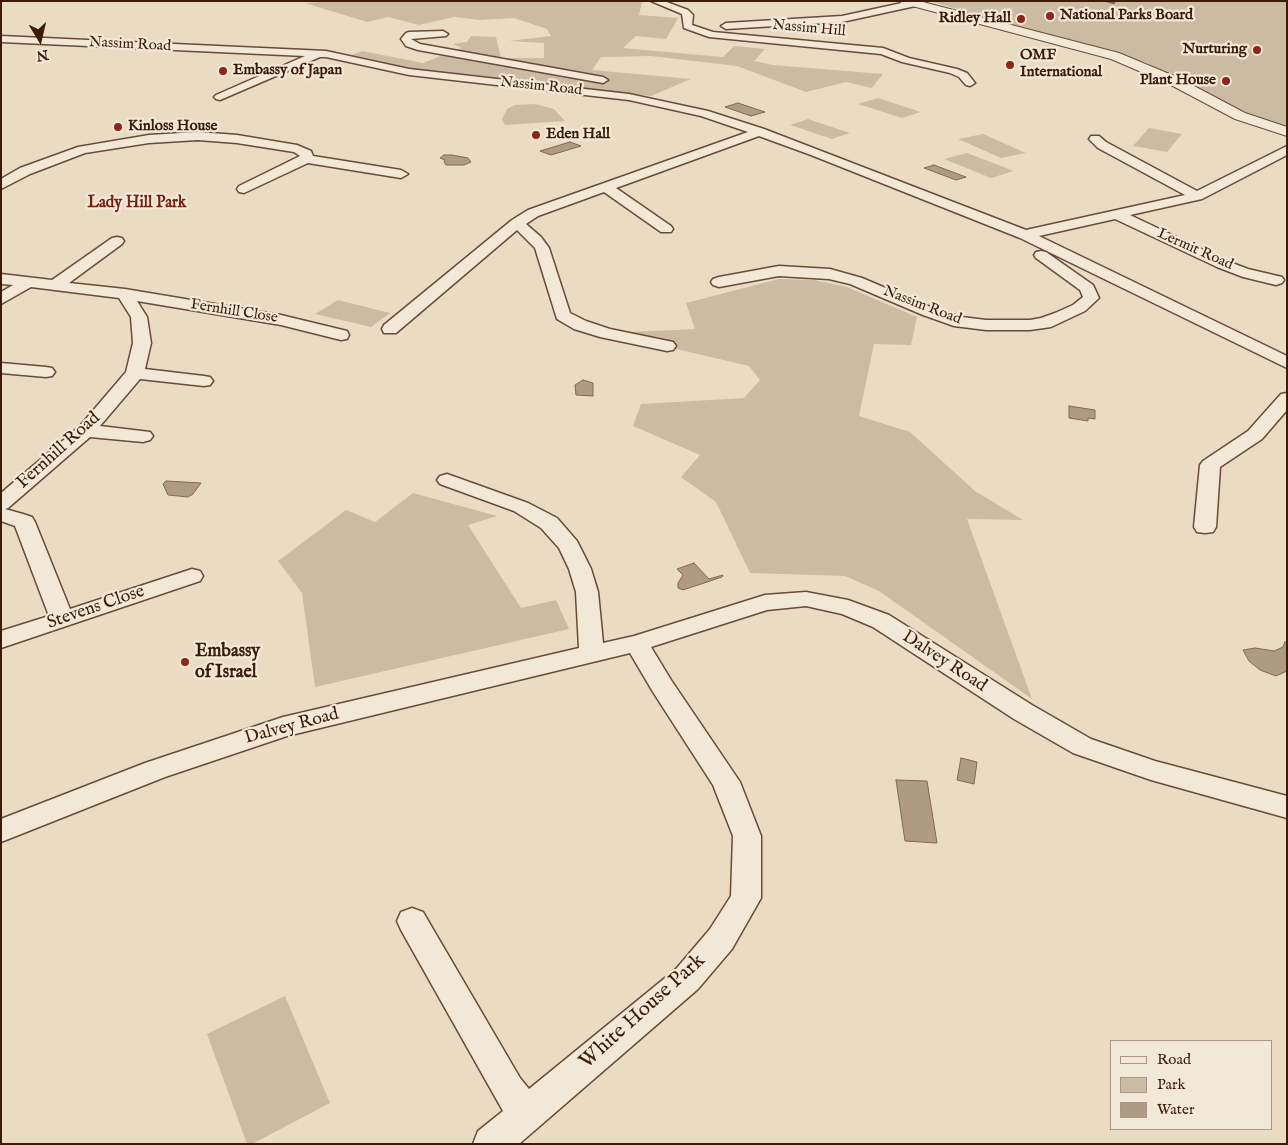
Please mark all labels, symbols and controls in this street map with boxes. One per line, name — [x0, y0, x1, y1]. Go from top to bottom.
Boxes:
place label: National Parks Board — [1060, 7, 1193, 25]
place label: Ridley Hall — [939, 10, 1011, 28]
marker: National Parks Board — [1044, 10, 1056, 22]
marker: Ridley Hall — [1015, 13, 1027, 25]
north arrow — [15, 15, 65, 65]
street label: Nassim Hill — [772, 17, 846, 41]
street label: Nassim Road — [88, 34, 172, 56]
place label: Nurturing — [1183, 41, 1247, 59]
marker: Nurturing — [1251, 44, 1263, 56]
text: N — [35, 45, 50, 65]
place label: OMF International — [1020, 47, 1102, 82]
marker: OMF International — [1004, 59, 1016, 71]
place label: Embassy of Japan — [233, 62, 342, 80]
marker: Embassy of Japan — [217, 65, 229, 77]
place label: Plant House — [1140, 72, 1216, 90]
street label: Nassim Road — [499, 74, 583, 100]
marker: Plant House — [1220, 75, 1232, 87]
place label: Kinloss House — [128, 118, 217, 136]
marker: Kinloss House — [112, 121, 124, 133]
place label: Eden Hall — [546, 126, 610, 144]
marker: Eden Hall — [530, 129, 542, 141]
district label: Lady Hill Park — [88, 194, 186, 214]
street label: Lermit Road — [1154, 225, 1236, 275]
street label: Nassim Road — [880, 283, 964, 329]
street label: Fernhill Close — [189, 296, 279, 328]
street label: Fernhill Road — [13, 408, 105, 494]
street label: Stevens Close — [44, 581, 148, 635]
street label: Dalvey Road — [898, 627, 990, 697]
place label: Embassy of Israel — [195, 641, 260, 684]
marker: Embassy of Israel — [179, 656, 191, 668]
street label: Dalvey Road — [243, 704, 341, 750]
street label: White House Park — [575, 949, 711, 1075]
legend — [1110, 1040, 1273, 1130]
text: Road — [1157, 1050, 1191, 1069]
text: Park — [1157, 1075, 1186, 1094]
text: Water — [1157, 1100, 1194, 1119]

